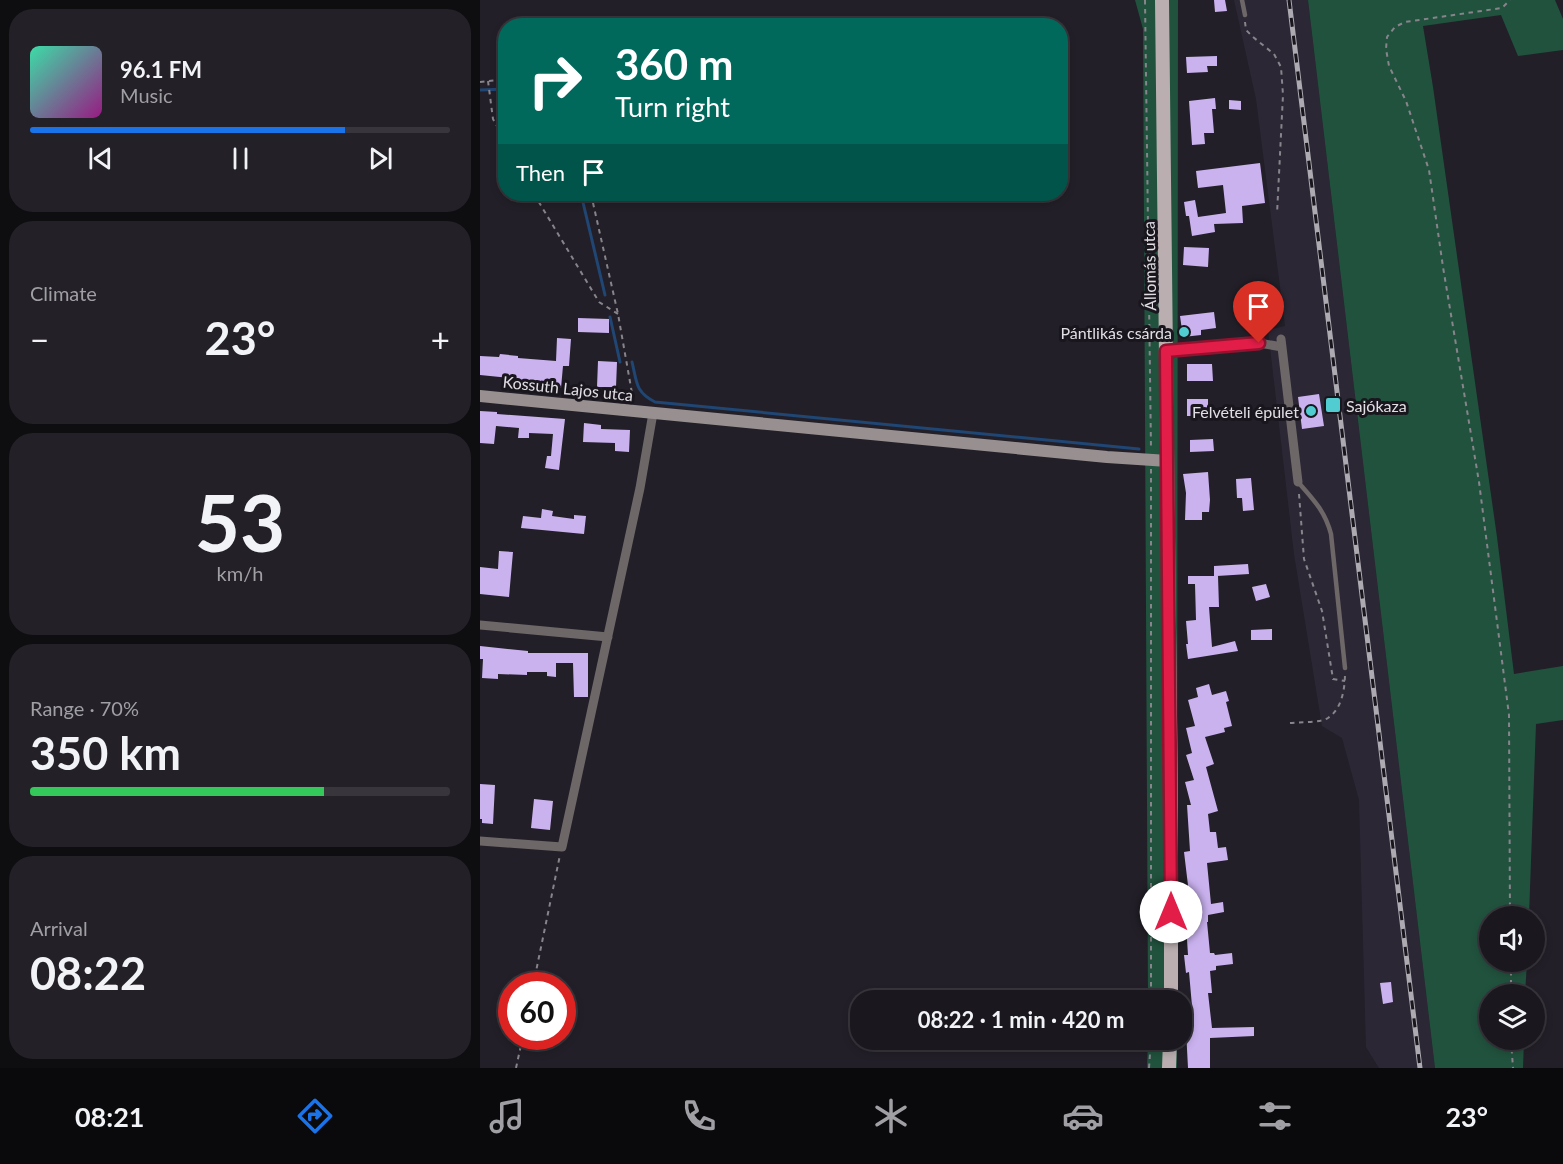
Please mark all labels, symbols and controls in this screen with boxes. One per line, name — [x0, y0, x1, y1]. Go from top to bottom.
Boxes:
text: 360 m — [615, 39, 733, 89]
icon: right — [516, 42, 594, 120]
text: 96.1 FM — [120, 56, 202, 83]
text: Music — [120, 83, 173, 107]
text: Turn right — [615, 90, 730, 123]
icon: previous — [84, 142, 117, 175]
icon: pause — [224, 142, 257, 175]
icon: next — [364, 142, 397, 175]
icon: arrive — [577, 156, 610, 189]
text: Then — [516, 159, 565, 186]
street label: Állomás utca — [1139, 221, 1159, 311]
text: Climate — [30, 281, 97, 305]
pin — [1233, 281, 1284, 343]
icon: arrive — [1242, 290, 1275, 323]
text: 23° — [205, 311, 275, 365]
text: − — [30, 319, 49, 359]
text: + — [431, 319, 450, 359]
place label: Pántlikás csárda — [1060, 323, 1172, 342]
marker: Pántlikás csárda — [1177, 325, 1191, 339]
street label: Kossuth Lajos utca — [502, 372, 634, 404]
marker: Sajókaza — [1324, 396, 1342, 414]
place label: Sajókaza — [1346, 396, 1407, 415]
place label: Felvételi épület — [1192, 402, 1299, 421]
marker: Felvételi épület — [1304, 404, 1318, 418]
text: 53 — [195, 475, 285, 569]
text: km/h — [217, 561, 263, 585]
text: Range · 70% — [30, 696, 139, 720]
text: 350 km — [30, 726, 181, 780]
position arrow — [1139, 880, 1203, 944]
map controls — [1479, 906, 1545, 1050]
button: sound — [1479, 906, 1545, 972]
text: Arrival — [30, 916, 88, 940]
text: 08:22 — [30, 946, 146, 1000]
speed limit sign: 60 — [498, 972, 576, 1050]
button: layers — [1479, 984, 1545, 1050]
text: 08:22 · 1 min · 420 m — [918, 1006, 1124, 1033]
icon: directions — [294, 1095, 336, 1137]
icon: music — [486, 1095, 528, 1137]
icon: phone — [678, 1095, 720, 1137]
icon: climate — [870, 1095, 912, 1137]
icon: car — [1062, 1095, 1104, 1137]
icon: filters — [1254, 1095, 1296, 1137]
text: 08:21 — [75, 1100, 145, 1133]
text: 23° — [1445, 1100, 1488, 1133]

